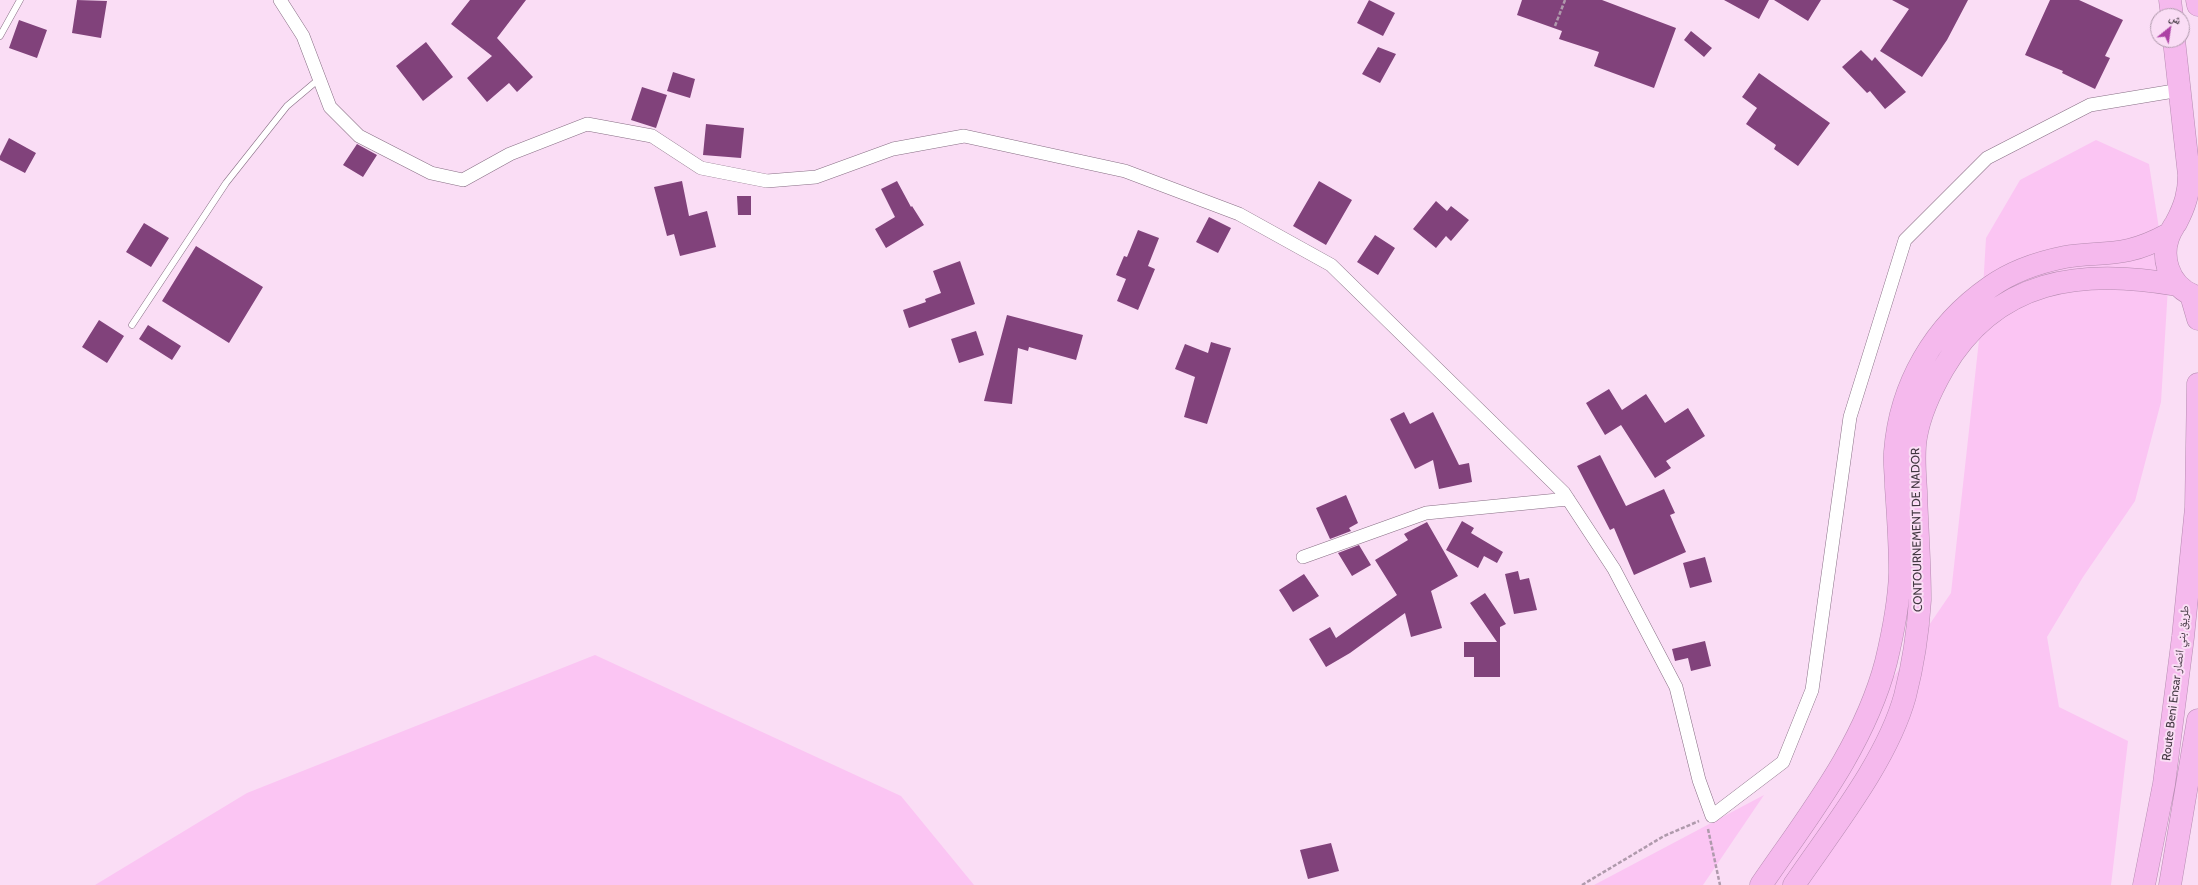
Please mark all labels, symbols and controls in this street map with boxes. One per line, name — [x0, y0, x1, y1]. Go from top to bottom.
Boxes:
north arrow — [2150, 8, 2190, 48]
text: ش — [2167, 9, 2184, 27]
street label: CONTOURNEMENT DE NADOR — [1908, 448, 1926, 612]
street label: Route Beni Ensar طريق بني انصار — [2159, 604, 2193, 762]

